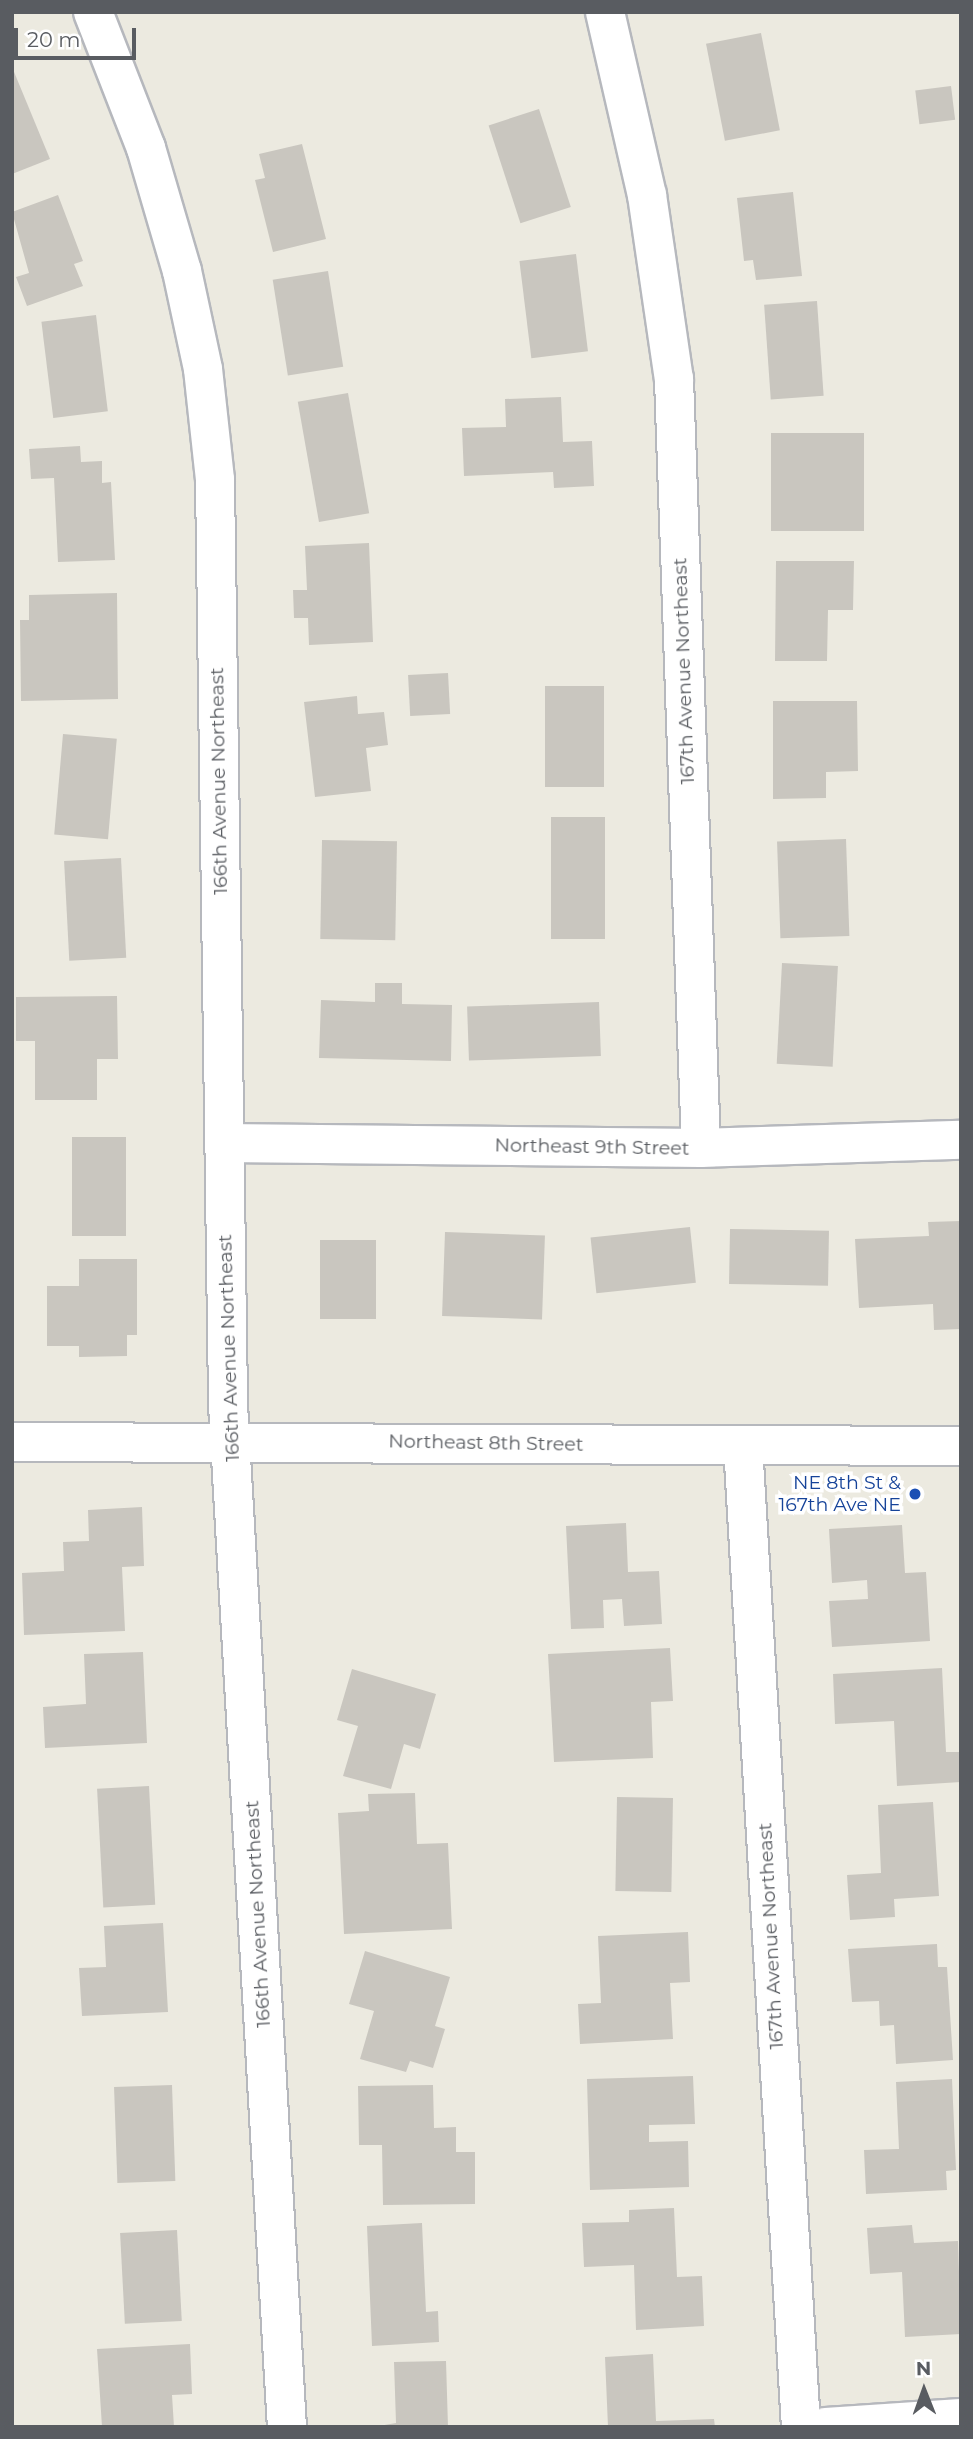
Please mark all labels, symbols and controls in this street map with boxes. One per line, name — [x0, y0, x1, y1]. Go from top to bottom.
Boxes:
scale bar — [18, 14, 140, 58]
text: 20 m — [27, 27, 81, 52]
street label: 167th Avenue Northeast — [669, 557, 699, 785]
street label: 166th Avenue Northeast — [206, 667, 232, 895]
street label: Northeast 9th Street — [494, 1134, 690, 1160]
street label: 166th Avenue Northeast — [214, 1234, 244, 1462]
street label: Northeast 8th Street — [388, 1430, 584, 1456]
place label: NE 8th St & 167th Ave NE — [779, 1472, 901, 1516]
marker: NE 8th St & 167th Ave NE — [907, 1486, 923, 1502]
street label: 166th Avenue Northeast — [241, 1800, 275, 2028]
street label: 167th Avenue Northeast — [754, 1822, 788, 2050]
north arrow — [889, 2355, 959, 2425]
text: N — [916, 2357, 931, 2380]

